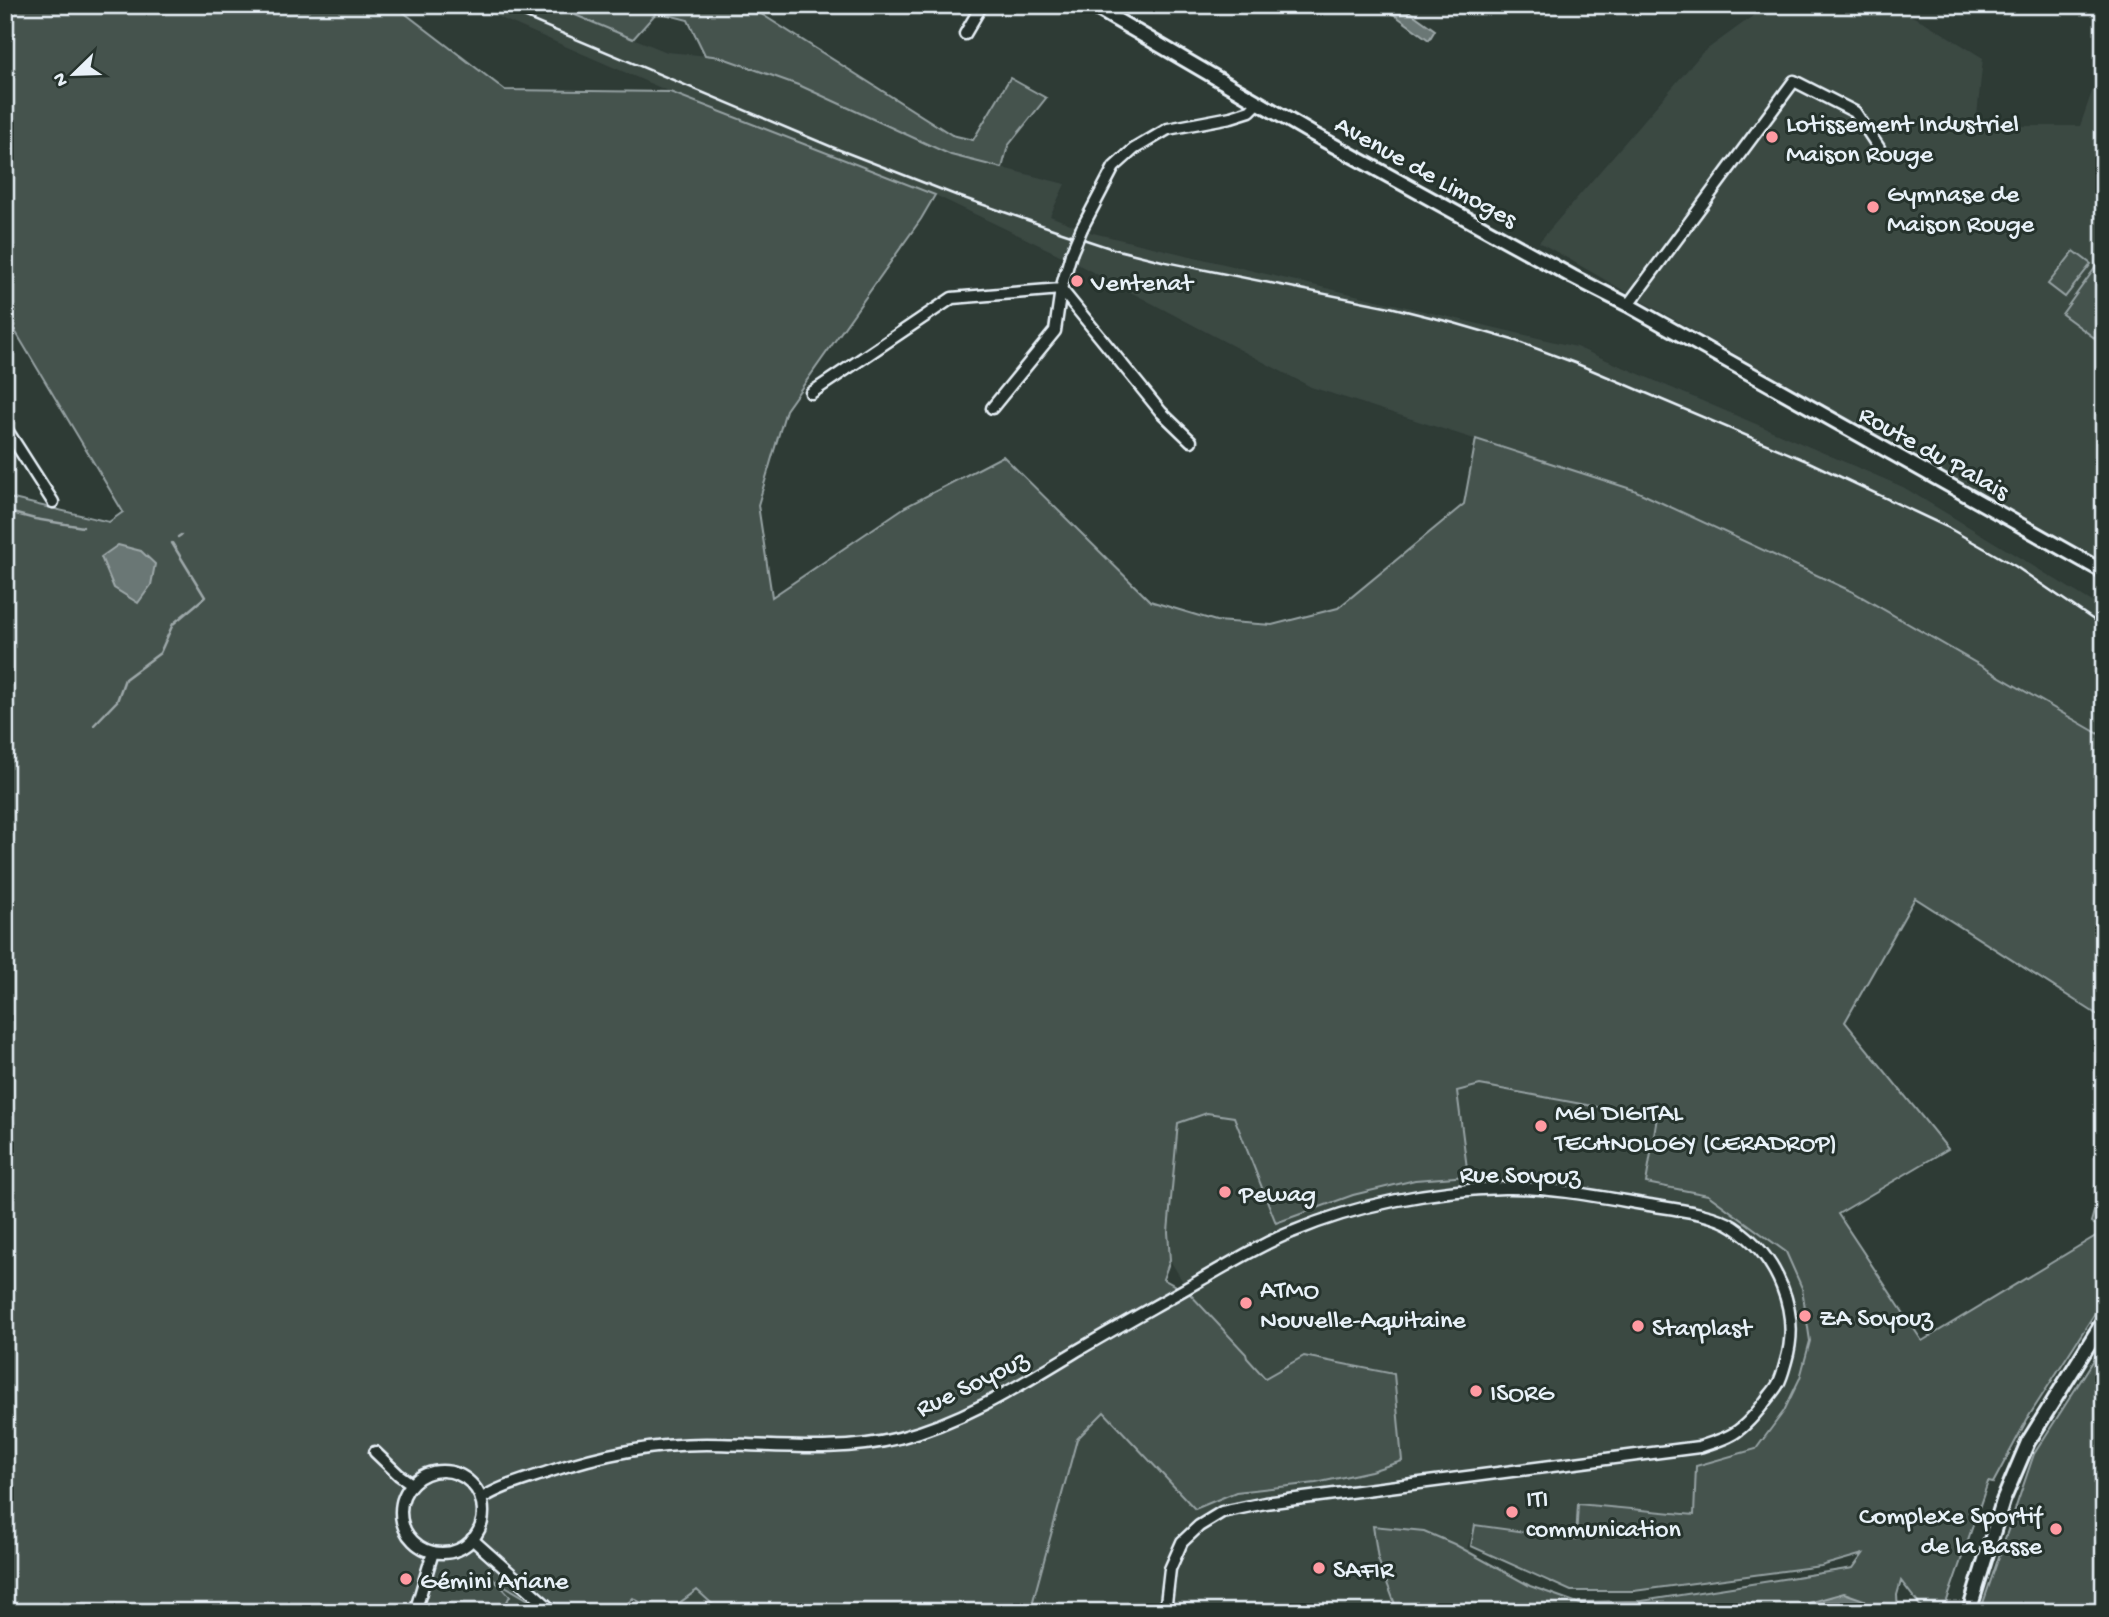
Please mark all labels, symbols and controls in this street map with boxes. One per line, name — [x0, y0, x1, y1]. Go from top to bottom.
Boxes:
north arrow — [38, 38, 108, 108]
text: N — [49, 69, 75, 89]
street label: Avenue de Limoges — [1328, 111, 1523, 238]
place label: Lotissement Industriel Maison Rouge — [1786, 111, 2019, 172]
marker: Lotissement Industriel Maison Rouge — [1764, 129, 1780, 145]
place label: Gymnase de Maison Rouge — [1887, 181, 2035, 242]
marker: Gymnase de Maison Rouge — [1865, 199, 1881, 215]
place label: Ventenat — [1090, 270, 1195, 301]
marker: Ventenat — [1069, 273, 1085, 289]
street label: Route du Palais — [1852, 401, 2015, 510]
place label: MGI DIGITAL TECHNOLOGY (CERADROP) — [1553, 1100, 1837, 1161]
marker: MGI DIGITAL TECHNOLOGY (CERADROP) — [1533, 1118, 1549, 1134]
street label: Rue Soyouz — [1459, 1161, 1582, 1194]
place label: Pewag — [1238, 1181, 1316, 1212]
marker: Pewag — [1217, 1184, 1233, 1200]
place label: ATMO Nouvelle-Aquitaine — [1260, 1277, 1466, 1338]
marker: ATMO Nouvelle-Aquitaine — [1238, 1295, 1254, 1311]
place label: ZA Soyouz — [1819, 1305, 1934, 1336]
marker: ZA Soyouz — [1797, 1308, 1813, 1324]
place label: Starplast — [1652, 1315, 1754, 1346]
marker: Starplast — [1630, 1318, 1646, 1334]
street label: Rue Soyouz — [912, 1345, 1035, 1426]
place label: ISORG — [1490, 1380, 1556, 1411]
marker: ISORG — [1468, 1383, 1484, 1399]
place label: ITI communication — [1526, 1486, 1681, 1547]
place label: Complexe Sportif de la Basse — [1859, 1503, 2044, 1564]
marker: ITI communication — [1504, 1504, 1520, 1520]
marker: Complexe Sportif de la Basse — [2048, 1521, 2064, 1537]
place label: SAFIR — [1333, 1557, 1395, 1588]
marker: SAFIR — [1311, 1560, 1327, 1576]
place label: Gémini Ariane — [420, 1568, 569, 1599]
marker: Gémini Ariane — [398, 1571, 414, 1587]

